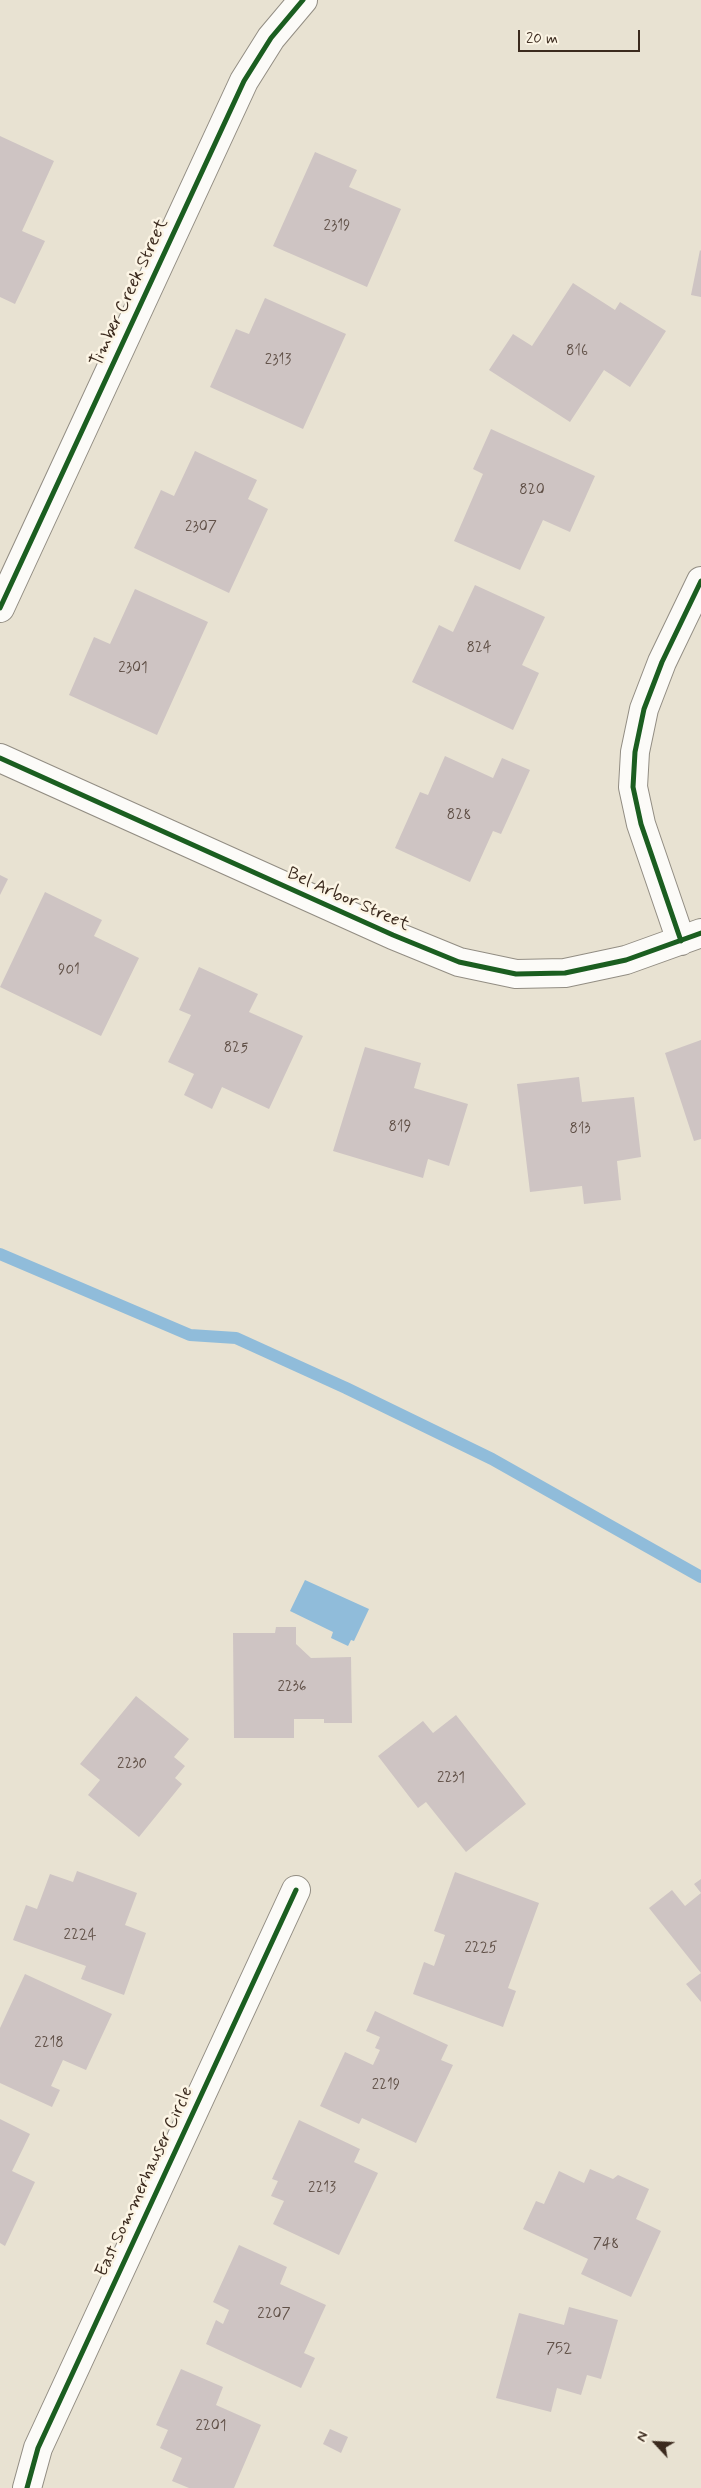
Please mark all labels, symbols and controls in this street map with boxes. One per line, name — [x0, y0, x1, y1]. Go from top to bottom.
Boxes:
scale bar — [521, 20, 644, 52]
text: 20 m — [526, 29, 558, 49]
street label: Timber Creek Street — [86, 216, 174, 370]
house number: 2319 — [324, 218, 350, 236]
house number: 816 — [566, 343, 588, 361]
house number: 2313 — [265, 352, 291, 370]
house number: 820 — [519, 482, 545, 500]
house number: 2307 — [185, 519, 217, 537]
house number: 824 — [466, 640, 492, 658]
house number: 2301 — [118, 660, 148, 678]
house number: 828 — [447, 807, 471, 825]
street label: Bel Arbor Street — [283, 863, 413, 937]
house number: 901 — [58, 962, 80, 980]
house number: 825 — [224, 1040, 248, 1058]
house number: 819 — [389, 1119, 411, 1137]
house number: 813 — [569, 1121, 591, 1139]
house number: 2236 — [277, 1679, 307, 1697]
house number: 2230 — [117, 1756, 147, 1774]
house number: 2231 — [437, 1770, 465, 1788]
house number: 2224 — [64, 1927, 96, 1945]
house number: 2225 — [464, 1940, 498, 1958]
house number: 2218 — [34, 2035, 64, 2053]
house number: 2219 — [372, 2077, 400, 2095]
street label: East Sommerhauser Circle — [91, 2084, 199, 2280]
house number: 2213 — [308, 2180, 336, 2198]
house number: 748 — [593, 2236, 619, 2254]
house number: 2207 — [257, 2306, 291, 2324]
house number: 752 — [546, 2341, 572, 2359]
house number: 2201 — [196, 2418, 226, 2436]
north arrow — [631, 2418, 681, 2468]
text: N — [632, 2429, 653, 2445]

